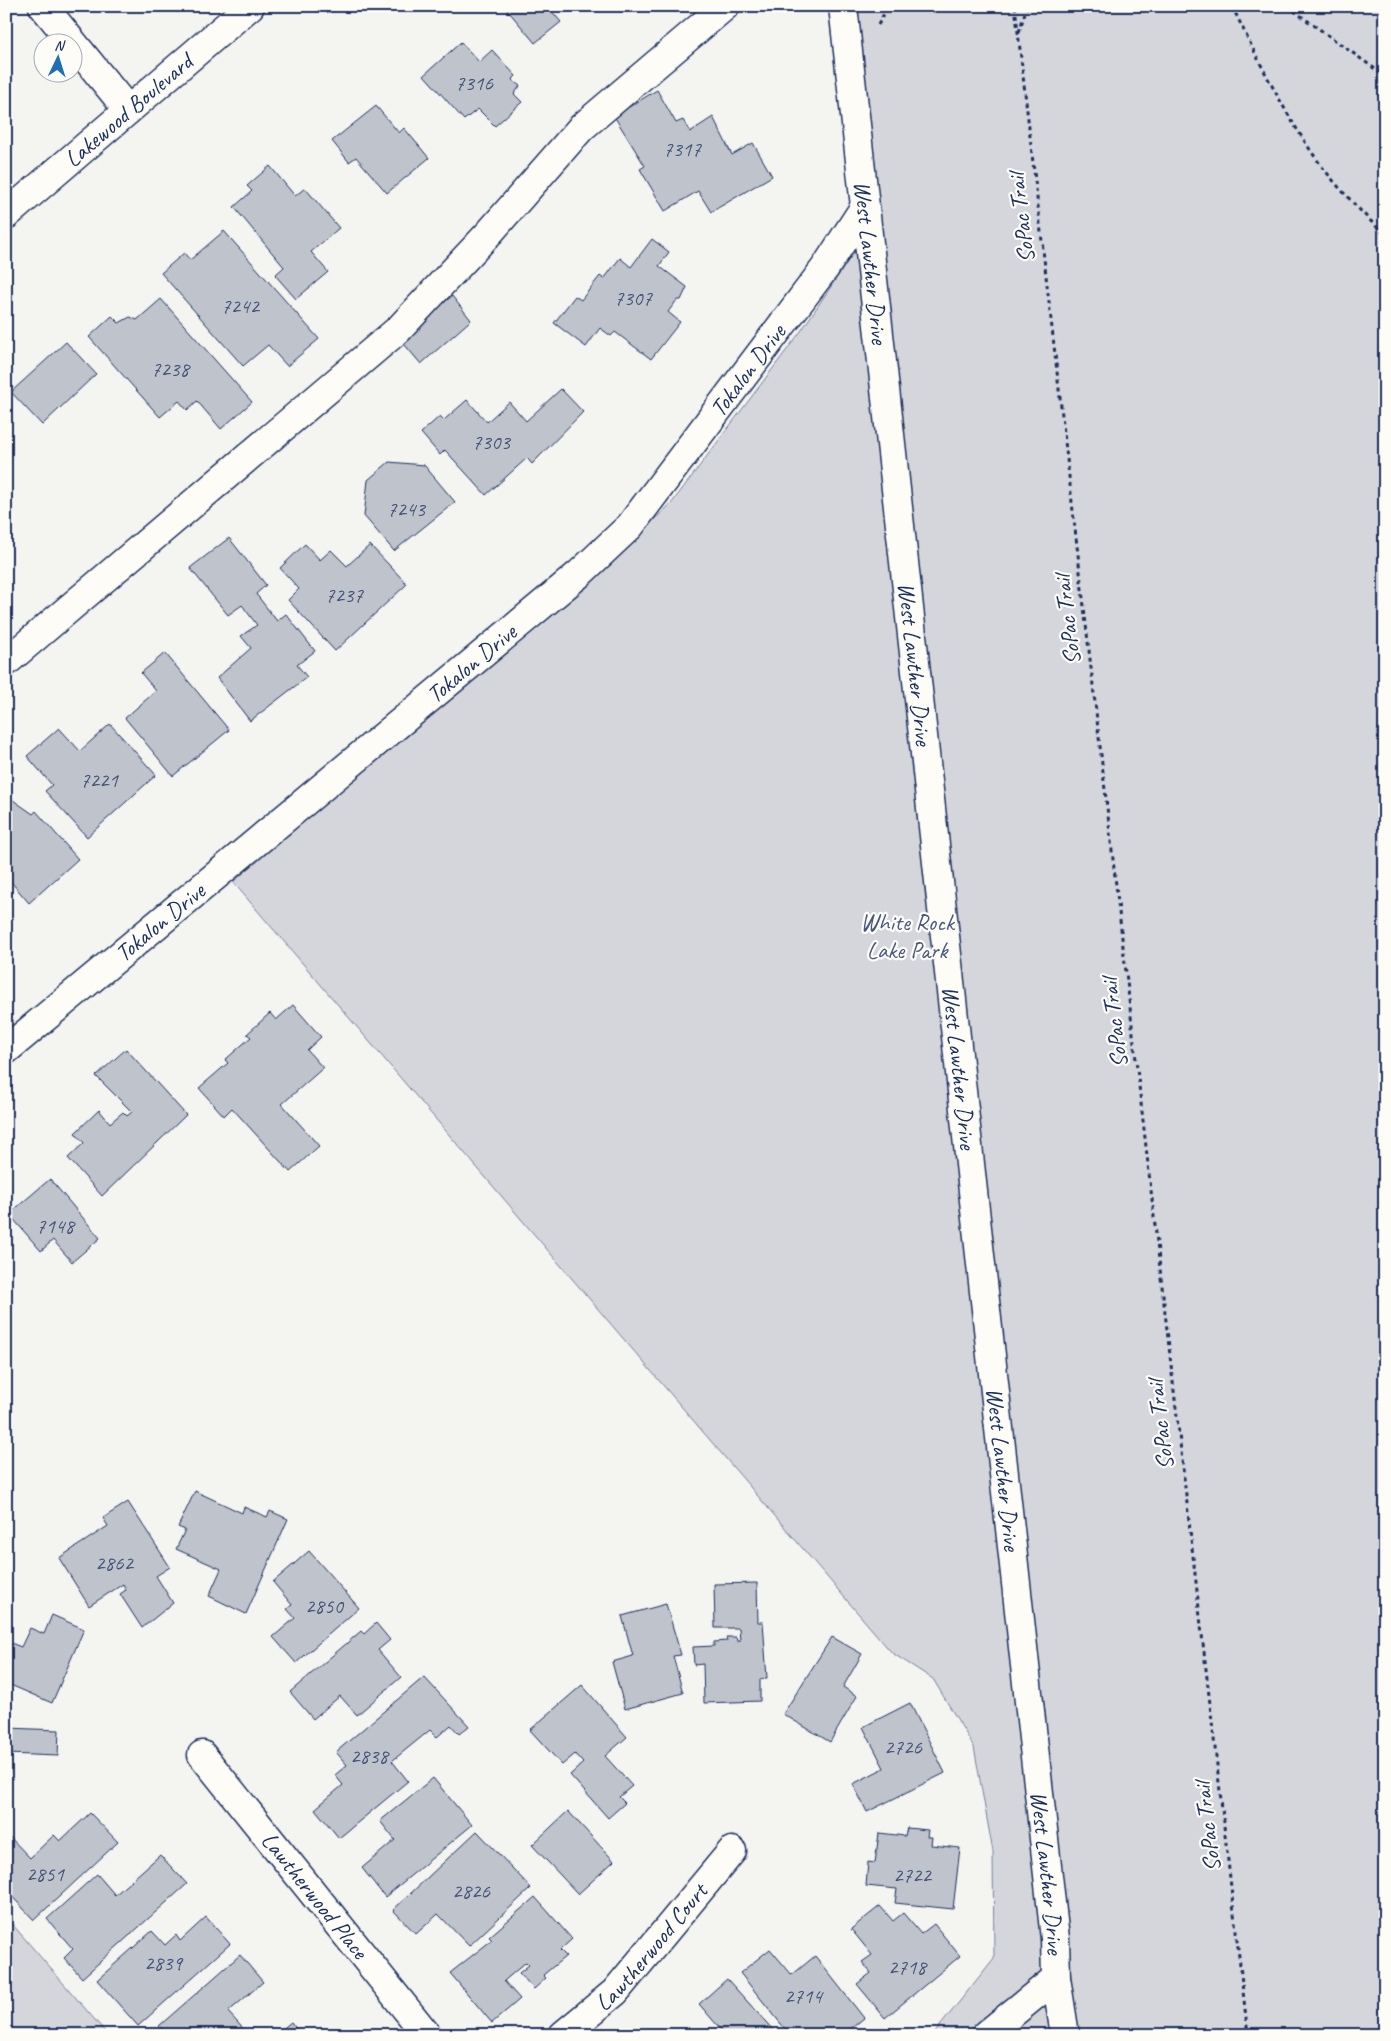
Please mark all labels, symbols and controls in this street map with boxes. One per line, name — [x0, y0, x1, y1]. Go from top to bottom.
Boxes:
north arrow — [32, 32, 82, 82]
text: N — [54, 37, 66, 54]
street label: Lakewood Boulevard — [58, 45, 201, 173]
house number: 7316 — [455, 70, 493, 96]
house number: 7317 — [663, 136, 702, 162]
street label: SoPac Trail — [1000, 168, 1041, 265]
street label: West Lawther Drive — [847, 179, 895, 348]
house number: 7307 — [614, 285, 653, 311]
house number: 7242 — [221, 293, 260, 319]
street label: Tokalon Drive — [703, 317, 793, 423]
house number: 7238 — [151, 356, 191, 382]
house number: 7303 — [472, 429, 511, 455]
house number: 7243 — [387, 496, 426, 522]
street label: SoPac Trail — [1046, 570, 1087, 667]
street label: West Lawther Drive — [891, 581, 939, 749]
house number: 7237 — [325, 582, 364, 608]
street label: Tokalon Drive — [420, 616, 524, 709]
house number: 7221 — [80, 767, 119, 793]
street label: Tokalon Drive — [109, 875, 213, 968]
park label: White Rock Lake Park — [860, 907, 956, 965]
street label: SoPac Trail — [1093, 973, 1134, 1070]
street label: West Lawther Drive — [936, 985, 984, 1153]
house number: 7148 — [36, 1213, 76, 1239]
street label: SoPac Trail — [1139, 1375, 1180, 1472]
street label: West Lawther Drive — [980, 1386, 1028, 1554]
house number: 2862 — [95, 1550, 134, 1576]
house number: 2850 — [305, 1593, 344, 1619]
house number: 2726 — [884, 1734, 922, 1760]
house number: 2838 — [350, 1743, 390, 1769]
street label: SoPac Trail — [1186, 1777, 1227, 1874]
street label: West Lawther Drive — [1024, 1790, 1070, 1957]
street label: Lawtherwood Place — [255, 1826, 376, 1967]
house number: 2851 — [26, 1861, 65, 1887]
house number: 2722 — [893, 1862, 932, 1888]
street label: Lawtherwood Court — [589, 1876, 715, 2017]
house number: 2826 — [452, 1878, 490, 1904]
house number: 2839 — [144, 1950, 183, 1976]
house number: 2718 — [888, 1954, 928, 1980]
house number: 2714 — [784, 1983, 824, 2009]

